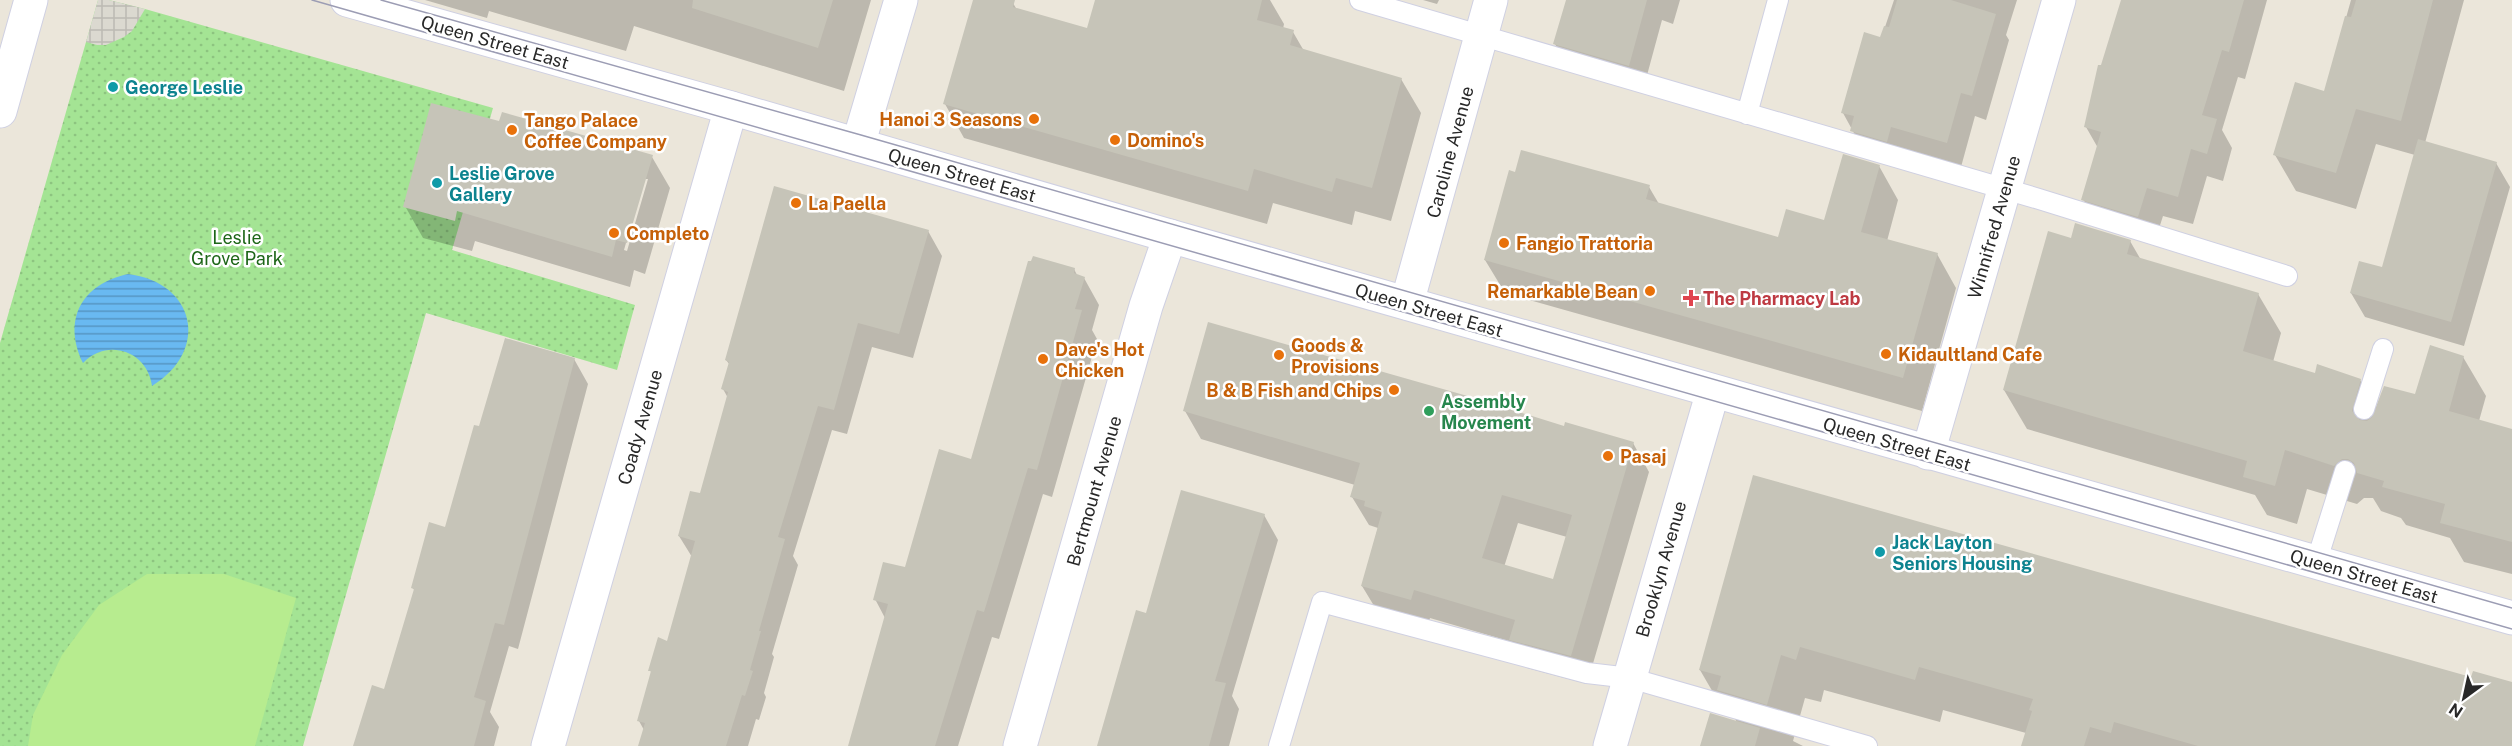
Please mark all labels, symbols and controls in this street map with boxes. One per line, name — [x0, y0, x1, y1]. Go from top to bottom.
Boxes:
street label: Queen Street East — [419, 11, 571, 73]
place label: George Leslie — [125, 77, 243, 98]
marker: George Leslie — [106, 80, 120, 94]
street label: Caroline Avenue — [1422, 84, 1478, 220]
place label: Hanoi 3 Seasons — [879, 109, 1022, 130]
place label: Tango Palace Coffee Company — [524, 110, 667, 152]
marker: Hanoi 3 Seasons — [1027, 112, 1041, 126]
marker: Tango Palace Coffee Company — [505, 123, 519, 137]
place label: Domino's — [1127, 130, 1204, 151]
marker: Domino's — [1108, 133, 1122, 147]
street label: Queen Street East — [886, 144, 1038, 206]
street label: Winnifred Avenue — [1963, 153, 2025, 301]
place label: Leslie Grove Gallery — [449, 163, 555, 205]
marker: Leslie Grove Gallery — [430, 176, 444, 190]
place label: La Paella — [808, 193, 886, 214]
marker: La Paella — [789, 196, 803, 210]
place label: Completo — [626, 223, 709, 244]
marker: Completo — [607, 226, 621, 240]
park label: Leslie Grove Park — [191, 227, 283, 269]
place label: Fangio Trattoria — [1516, 233, 1653, 254]
marker: Fangio Trattoria — [1497, 236, 1511, 250]
street label: Queen Street East — [1353, 279, 1505, 341]
place label: Remarkable Bean — [1487, 281, 1638, 302]
marker: Remarkable Bean — [1643, 284, 1657, 298]
place label: The Pharmacy Lab — [1703, 288, 1860, 309]
marker: The Pharmacy Lab — [1684, 291, 1698, 305]
place label: Goods & Provisions — [1291, 335, 1379, 377]
place label: Dave's Hot Chicken — [1055, 339, 1144, 381]
place label: Kidaultland Cafe — [1898, 344, 2042, 365]
marker: Kidaultland Cafe — [1879, 347, 1893, 361]
marker: Goods & Provisions — [1272, 348, 1286, 362]
marker: Dave's Hot Chicken — [1036, 352, 1050, 366]
street label: Coady Avenue — [614, 367, 666, 487]
place label: B & B Fish and Chips — [1206, 380, 1382, 401]
marker: B & B Fish and Chips — [1387, 383, 1401, 397]
place label: Assembly Movement — [1441, 391, 1531, 433]
marker: Assembly Movement — [1422, 404, 1436, 418]
street label: Bertmount Avenue — [1062, 413, 1126, 569]
street label: Queen Street East — [1821, 413, 1973, 475]
place label: Pasaj — [1620, 446, 1667, 467]
marker: Pasaj — [1601, 449, 1615, 463]
street label: Brooklyn Avenue — [1632, 498, 1690, 640]
place label: Jack Layton Seniors Housing — [1892, 532, 2032, 574]
marker: Jack Layton Seniors Housing — [1873, 545, 1887, 559]
street label: Queen Street East — [2288, 545, 2440, 607]
north arrow — [2434, 668, 2494, 728]
text: N — [2446, 699, 2467, 722]

